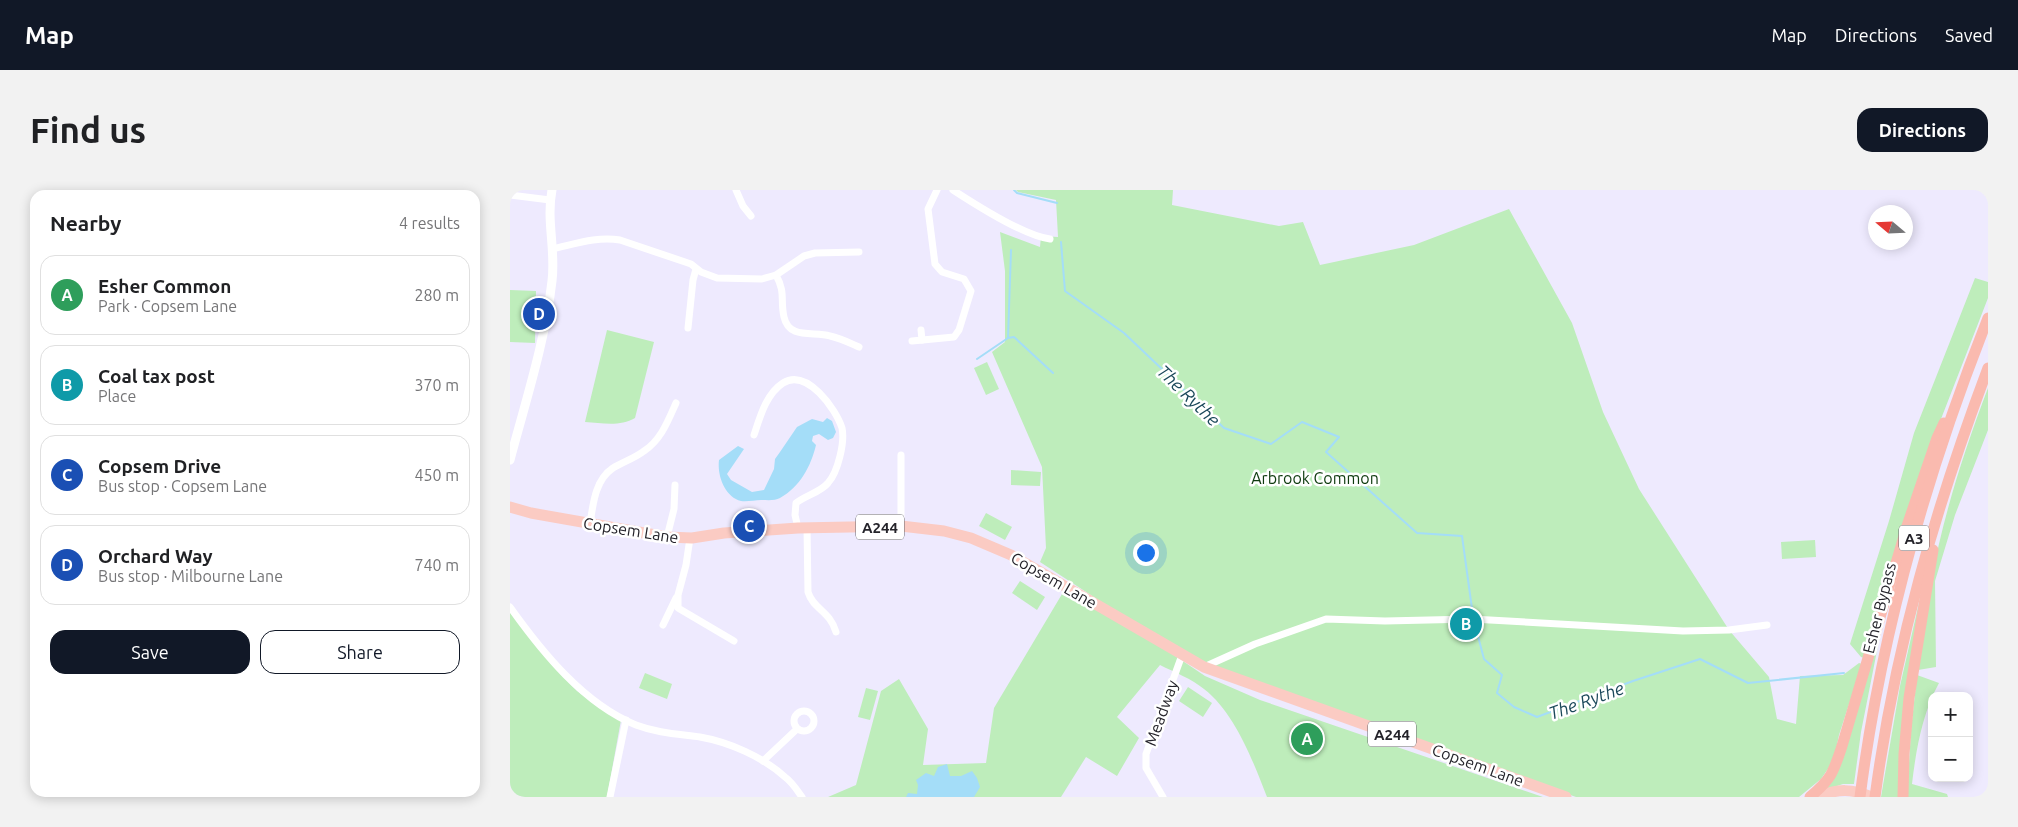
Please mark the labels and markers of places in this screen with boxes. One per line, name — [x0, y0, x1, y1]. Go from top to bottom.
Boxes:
pin: D — [523, 295, 555, 333]
pin: C — [733, 507, 765, 545]
pin: B — [1450, 605, 1482, 643]
pin: A — [1291, 720, 1323, 758]

